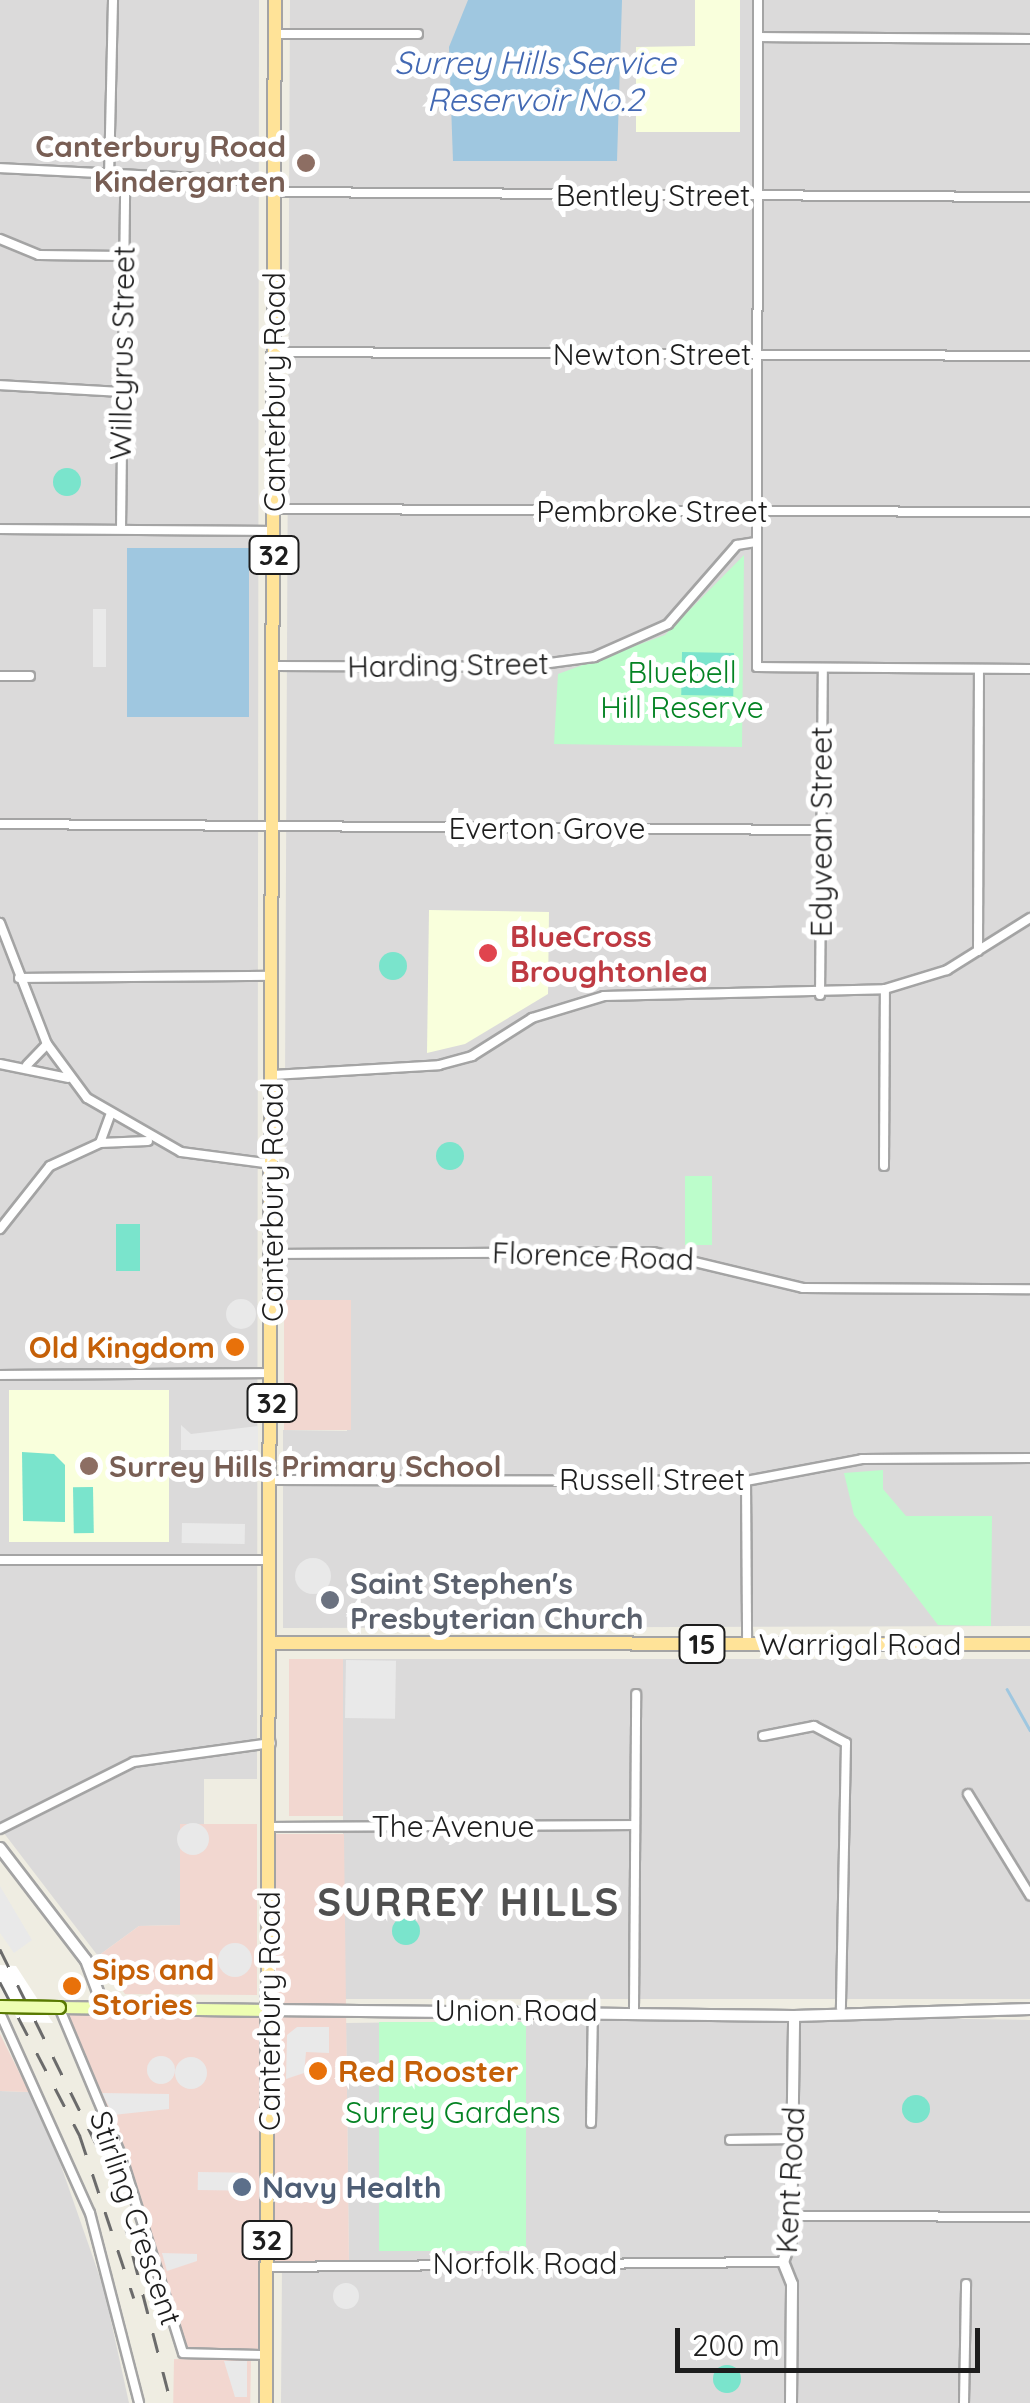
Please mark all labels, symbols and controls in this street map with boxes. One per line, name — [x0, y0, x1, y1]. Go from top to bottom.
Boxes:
water label: Surrey Hills Service Reservoir No.2 — [394, 44, 676, 119]
place label: Canterbury Road Kindergarten — [35, 128, 286, 198]
marker: Canterbury Road Kindergarten — [295, 152, 317, 174]
street label: Bentley Street — [556, 177, 750, 213]
street label: Willcyrus Street — [102, 246, 142, 460]
street label: Canterbury Road — [256, 272, 292, 512]
street label: Newton Street — [553, 336, 751, 372]
street label: Pembroke Street — [536, 493, 768, 529]
road number: 32 — [246, 532, 302, 578]
street label: Harding Street — [347, 645, 549, 685]
park label: Bluebell Hill Reserve — [600, 654, 764, 724]
street label: Edyvean Street — [803, 727, 839, 937]
street label: Everton Grove — [449, 810, 645, 846]
place label: BlueCross Broughtonlea — [510, 918, 708, 988]
marker: BlueCross Broughtonlea — [475, 940, 501, 966]
street label: Canterbury Road — [254, 1082, 290, 1322]
street label: Florence Road — [491, 1234, 695, 1278]
place label: Old Kingdom — [29, 1329, 215, 1365]
marker: Old Kingdom — [224, 1336, 246, 1358]
road number: 32 — [244, 1380, 300, 1426]
place label: Surrey Hills Primary School — [109, 1448, 502, 1484]
marker: Surrey Hills Primary School — [78, 1455, 100, 1477]
street label: Russell Street — [559, 1461, 745, 1497]
place label: Saint Stephen's Presbyterian Church — [350, 1565, 644, 1636]
marker: Saint Stephen's Presbyterian Church — [319, 1589, 341, 1611]
road number: 15 — [677, 1621, 727, 1667]
street label: Warrigal Road — [759, 1626, 961, 1662]
street label: The Avenue — [372, 1808, 534, 1844]
district label: SURREY HILLS — [317, 1877, 621, 1925]
street label: Canterbury Road — [251, 1891, 287, 2131]
place label: Sips and Stories — [92, 1951, 214, 2022]
marker: Sips and Stories — [61, 1975, 83, 1997]
street label: Union Road — [434, 1992, 598, 2028]
place label: Red Rooster — [338, 2053, 519, 2089]
marker: Red Rooster — [307, 2060, 329, 2082]
park label: Surrey Gardens — [345, 2094, 561, 2130]
street label: Stirling Crescent — [83, 2106, 189, 2330]
street label: Kent Road — [768, 2106, 812, 2254]
place label: Navy Health — [262, 2169, 441, 2205]
marker: Navy Health — [231, 2176, 253, 2198]
road number: 32 — [240, 2217, 294, 2263]
street label: Norfolk Road — [433, 2245, 617, 2281]
scale bar — [680, 2308, 985, 2370]
text: 200 m — [692, 2326, 780, 2364]

